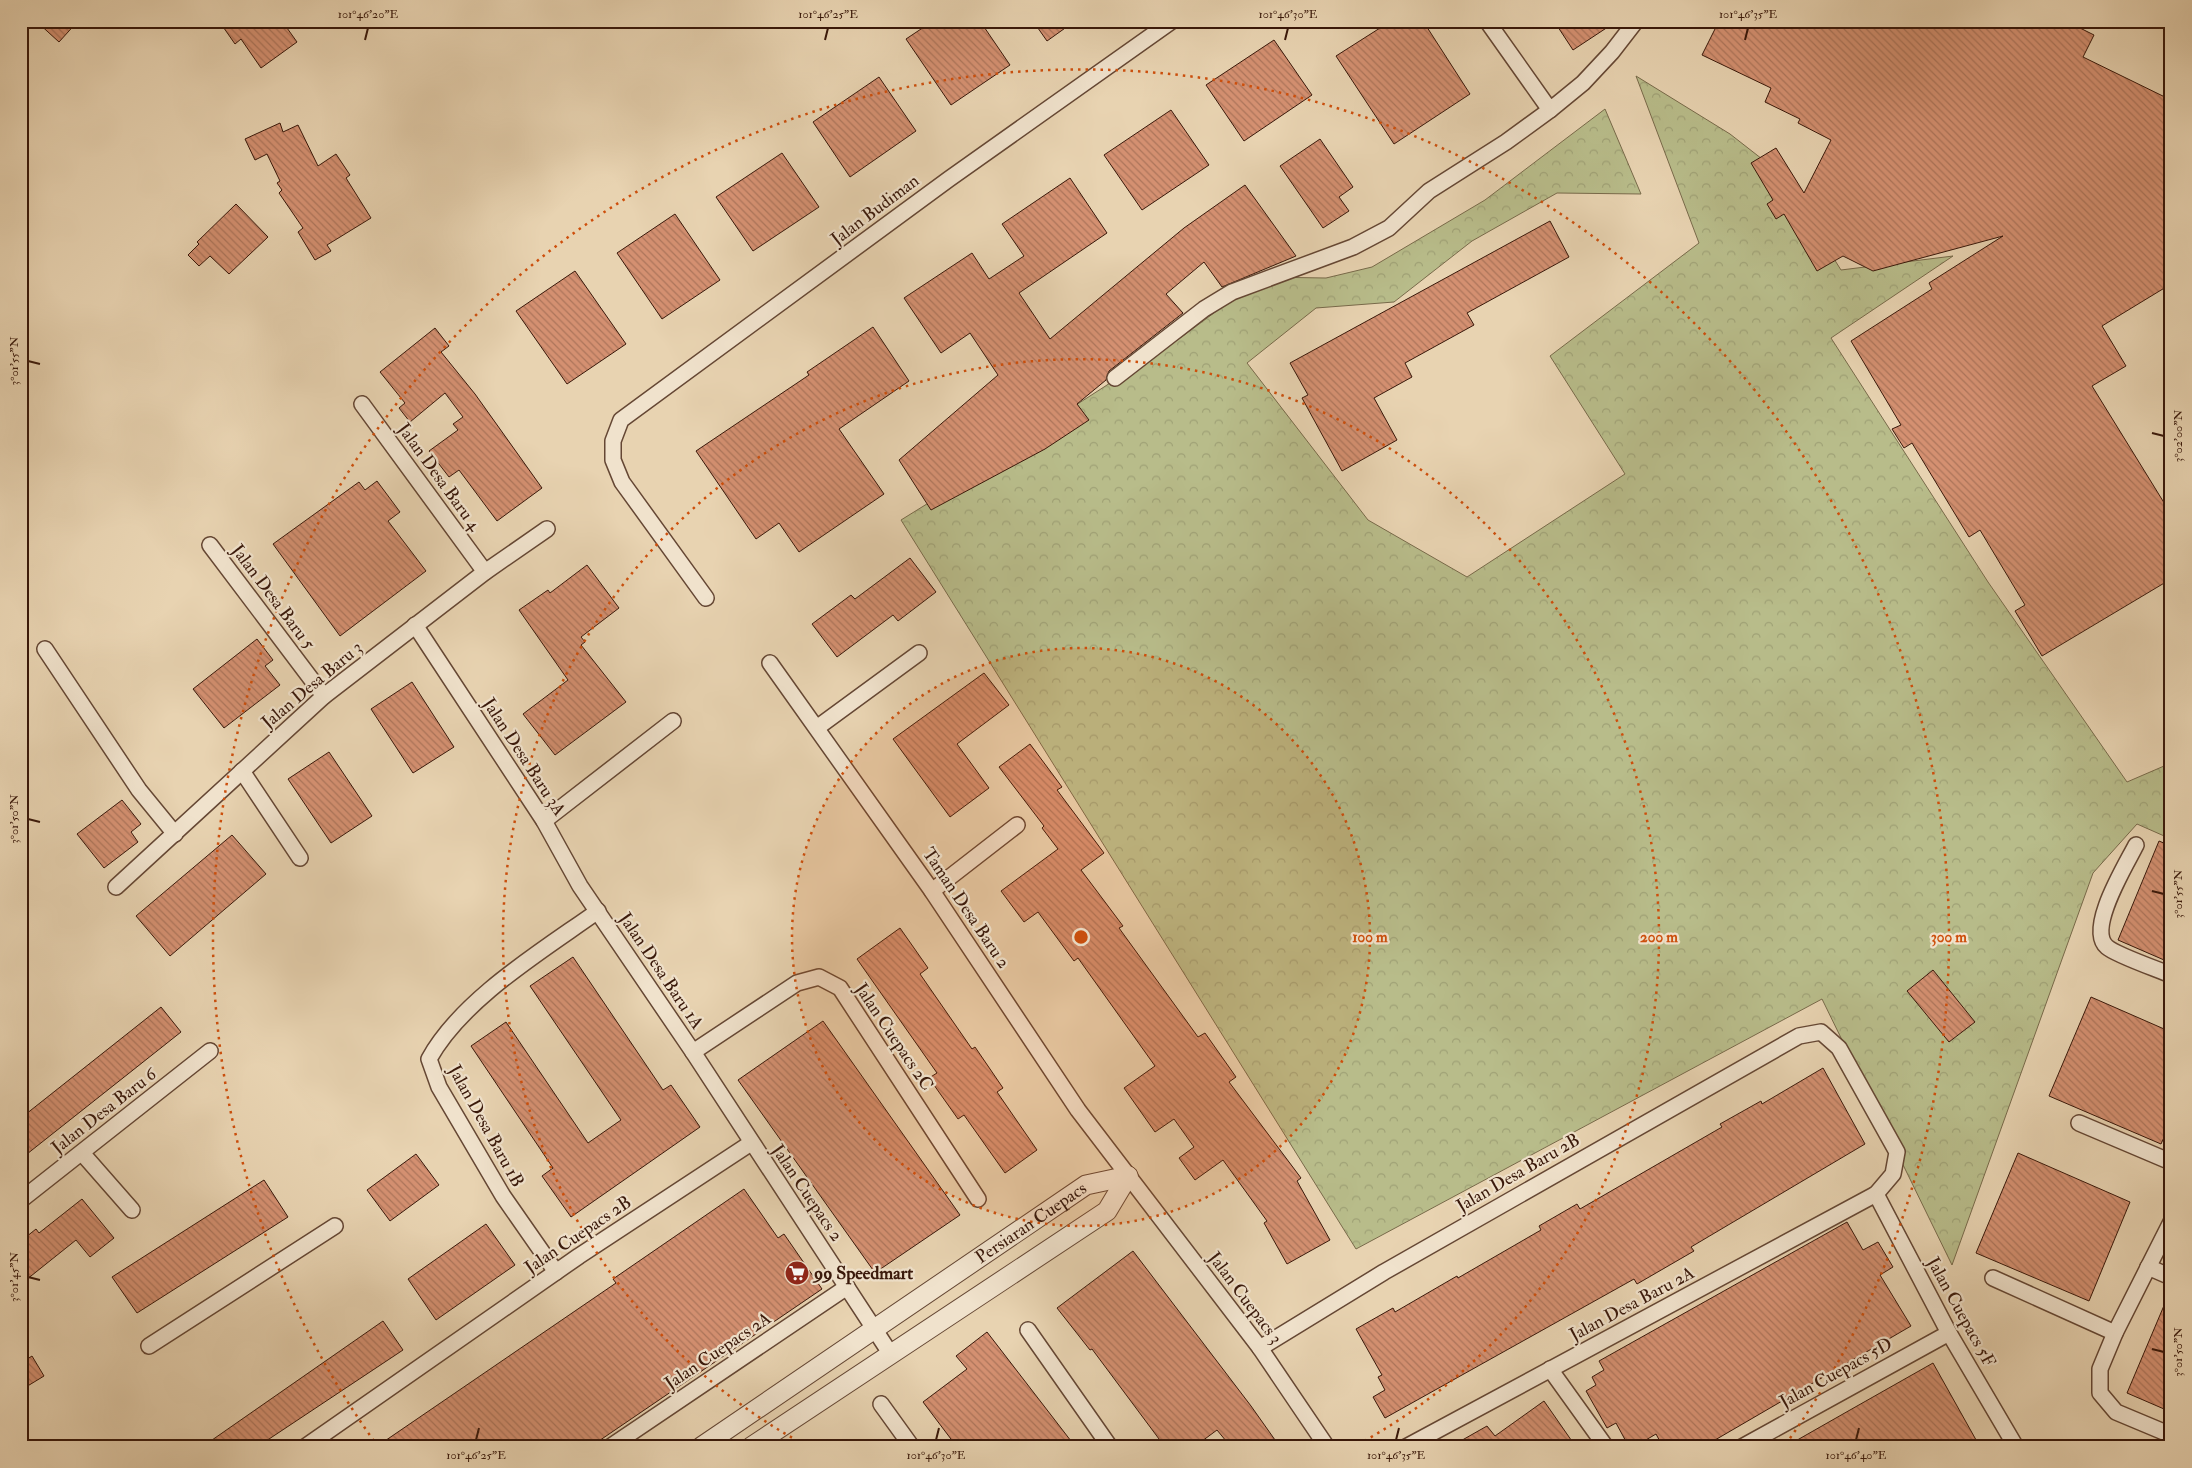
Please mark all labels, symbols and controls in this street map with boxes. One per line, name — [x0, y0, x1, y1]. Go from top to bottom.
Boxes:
text: 101°46'20"E — [338, 7, 399, 22]
text: 101°46'25"E — [798, 7, 858, 22]
text: 101°46'30"E — [1258, 7, 1318, 22]
text: 101°46'35"E — [1719, 7, 1777, 22]
street label: Jalan Budiman — [825, 169, 924, 251]
text: 3°01'55"N — [7, 336, 22, 385]
text: 3°02'00"N — [2171, 410, 2186, 462]
street label: Jalan Desa Baru 4 — [392, 418, 487, 536]
street label: Jalan Desa Baru 5 — [225, 539, 320, 654]
street label: Jalan Desa Baru 3 — [256, 636, 367, 735]
street label: Jalan Desa Baru 3A — [477, 693, 571, 821]
text: 3°01'50"N — [7, 794, 22, 844]
street label: Taman Desa Baru 2 — [917, 843, 1015, 973]
text: 3°01'55"N — [2171, 869, 2186, 918]
street label: Jalan Desa Baru 1A — [613, 907, 709, 1034]
centre of rings — [1072, 928, 1090, 946]
text: 100 m — [1352, 928, 1388, 947]
text: 200 m — [1640, 928, 1678, 947]
text: 300 m — [1931, 928, 1967, 947]
street label: Jalan Cuepacs 2C — [849, 978, 939, 1095]
street label: Jalan Desa Baru 1B — [442, 1060, 529, 1191]
street label: Jalan Desa Baru 6 — [46, 1062, 162, 1160]
street label: Jalan Desa Baru 2B — [1451, 1128, 1584, 1218]
street label: Jalan Cuepacs 2 — [766, 1139, 848, 1246]
street label: Persiaran Cuepacs — [971, 1177, 1091, 1269]
street label: Jalan Cuepacs 2B — [519, 1191, 636, 1280]
street label: Jalan Cuepacs 3 — [1202, 1246, 1287, 1349]
text: 3°01'45"N — [7, 1252, 22, 1302]
street label: Jalan Cuepacs 5F — [1921, 1252, 2001, 1371]
supermarket icon: 99 Speedmart — [784, 1260, 810, 1286]
street label: Jalan Desa Baru 2A — [1565, 1261, 1699, 1347]
place label: 99 Speedmart — [812, 1262, 913, 1285]
street label: Jalan Cuepacs 2A — [660, 1307, 776, 1396]
text: 3°01'50"N — [2171, 1327, 2186, 1377]
street label: Jalan Cuepacs 5D — [1775, 1333, 1896, 1414]
text: 101°46'25"E — [446, 1448, 506, 1463]
text: 101°46'30"E — [906, 1448, 966, 1463]
text: 101°46'35"E — [1367, 1448, 1425, 1463]
text: 101°46'40"E — [1826, 1448, 1887, 1463]

